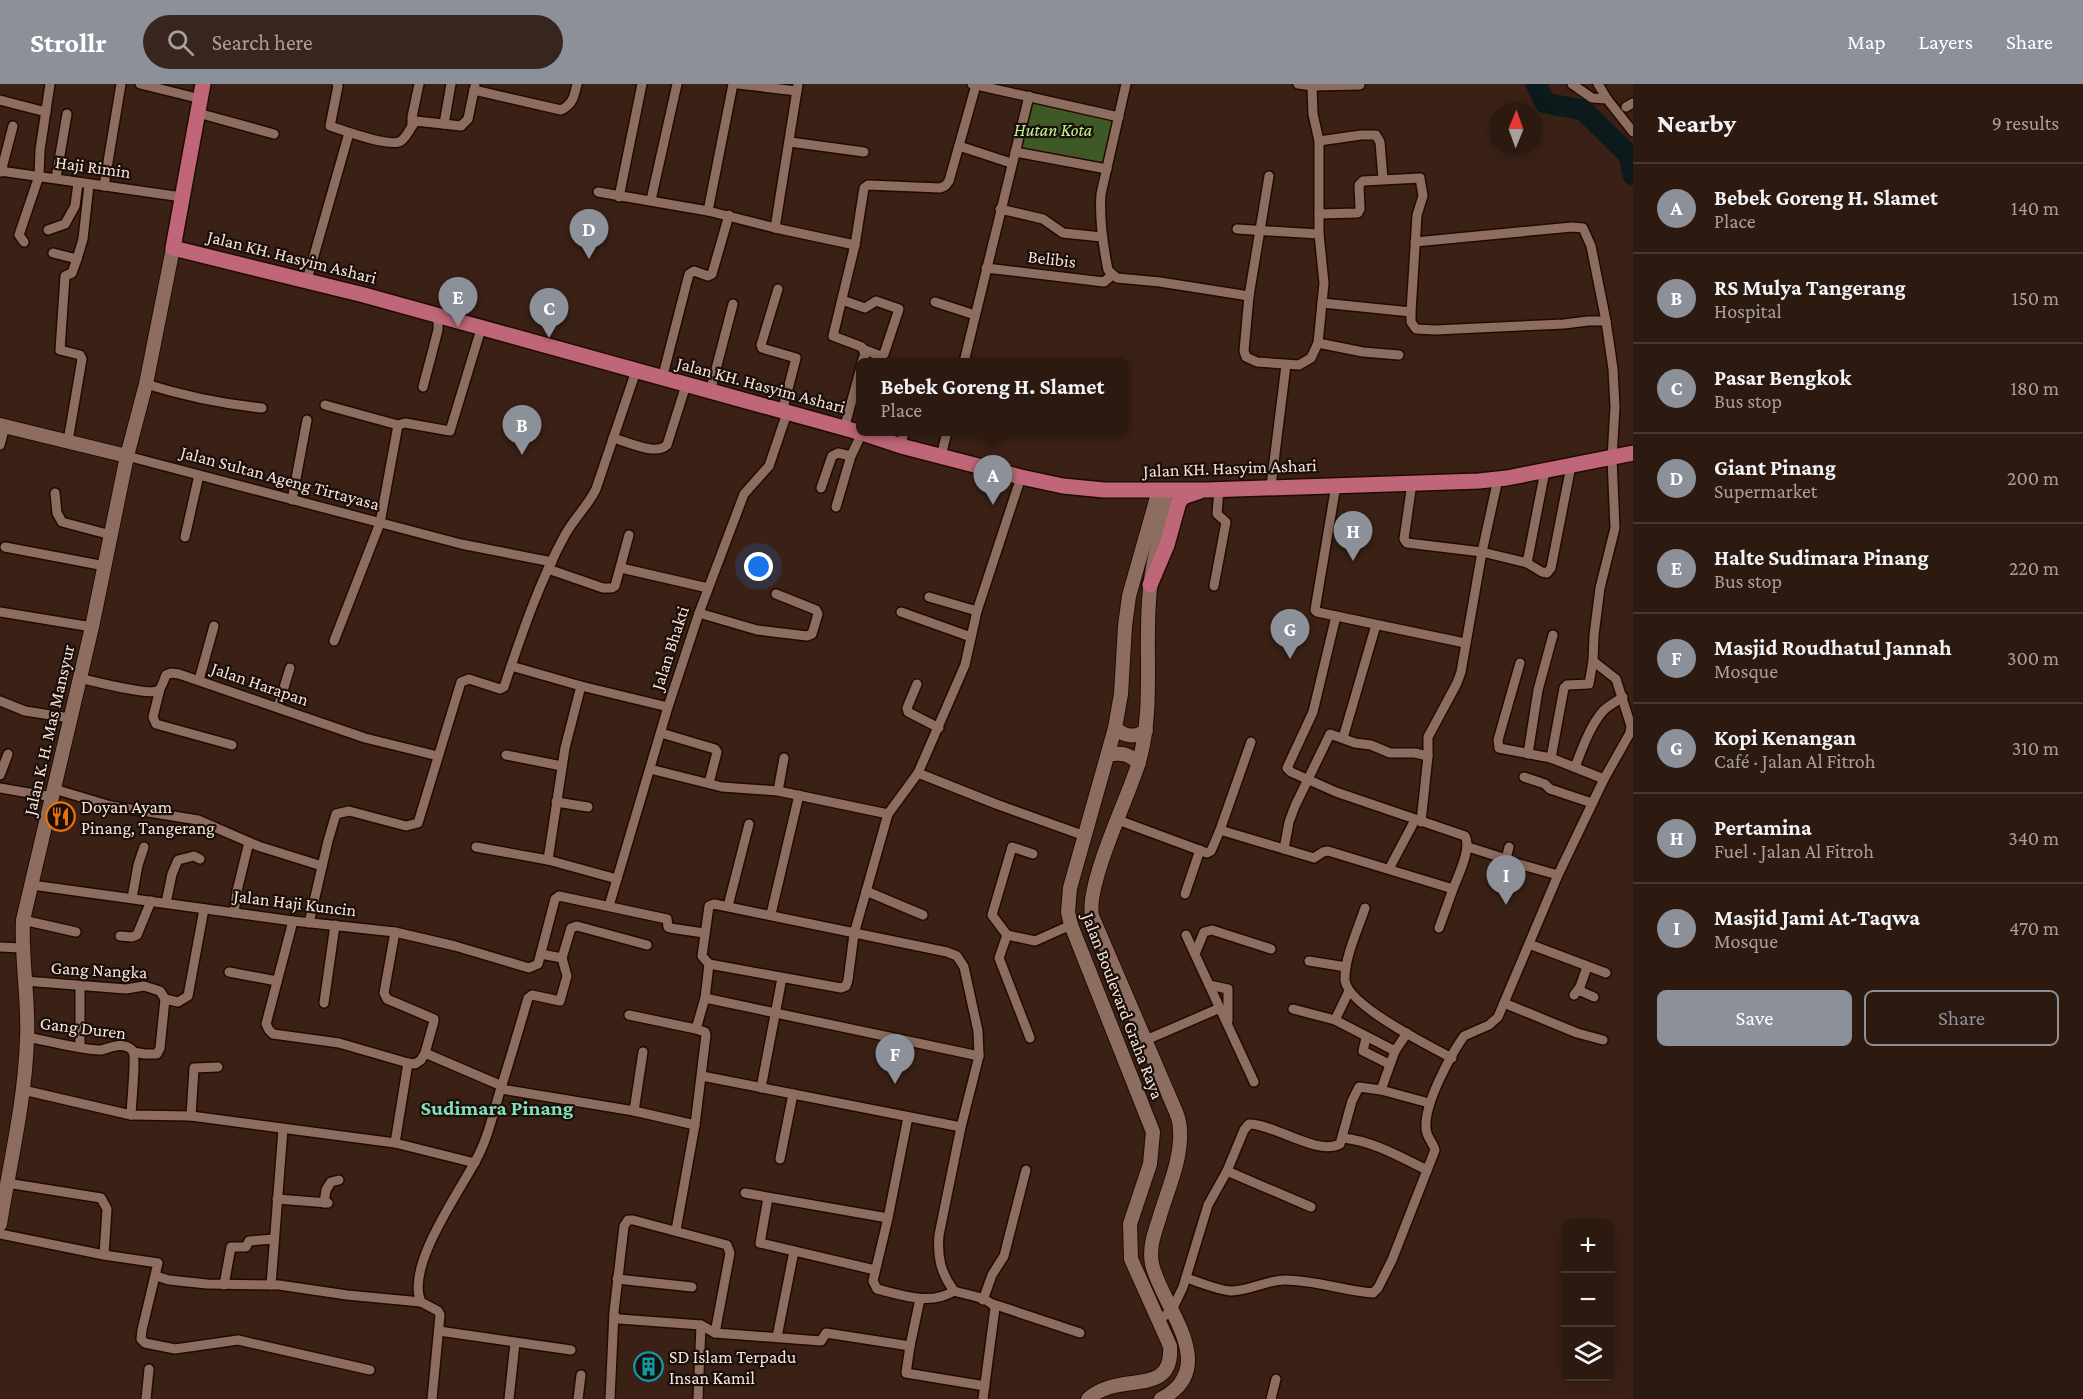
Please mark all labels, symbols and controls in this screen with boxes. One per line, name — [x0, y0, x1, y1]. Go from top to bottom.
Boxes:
search box — [143, 15, 563, 69]
icon: search — [164, 26, 197, 59]
text: Strollr — [30, 27, 107, 58]
text: Search here — [212, 30, 313, 55]
text: Map — [1847, 30, 1886, 54]
text: Layers — [1919, 30, 1973, 54]
text: Share — [2006, 30, 2053, 54]
north arrow — [1489, 102, 1543, 156]
text: Nearby — [1657, 109, 1736, 138]
text: 9 results — [1992, 112, 2059, 134]
park label: Hutan Kota — [1014, 120, 1093, 140]
street label: Haji Rimin — [54, 152, 132, 183]
text: Bebek Goreng H. Slamet — [1714, 185, 1938, 210]
text: A — [1671, 197, 1682, 219]
text: 140 m — [2011, 197, 2059, 219]
pin: D — [570, 210, 608, 259]
text: Place — [1714, 210, 1756, 232]
street label: Jalan KH. Hasyim Ashari — [203, 226, 379, 288]
street label: Belibis — [1027, 246, 1077, 272]
text: RS Mulya Tangerang — [1714, 275, 1906, 300]
pin: E — [438, 278, 478, 327]
text: B — [1671, 287, 1682, 309]
text: 150 m — [2012, 287, 2059, 309]
pin: C — [530, 288, 568, 338]
text: Hospital — [1714, 300, 1782, 322]
street label: Jalan KH. Hasyim Ashari — [673, 352, 848, 417]
popup — [856, 358, 1129, 436]
text: Pasar Bengkok — [1714, 365, 1851, 390]
text: Bebek Goreng H. Slamet — [881, 374, 1104, 399]
text: C — [1670, 377, 1683, 399]
text: 180 m — [2010, 377, 2059, 399]
text: Bus stop — [1714, 390, 1782, 412]
text: Place — [881, 399, 922, 421]
pin: B — [502, 406, 542, 455]
street label: Jalan Sultan Ageng Tirtayasa — [176, 441, 382, 514]
street label: Jalan KH. Hasyim Ashari — [1141, 455, 1317, 481]
text: Giant Pinang — [1714, 455, 1836, 480]
pin: A — [974, 456, 1012, 505]
text: D — [1670, 467, 1683, 489]
text: 200 m — [2007, 467, 2059, 489]
text: Supermarket — [1714, 480, 1817, 502]
pin: H — [1334, 512, 1372, 561]
text: Halte Sudimara Pinang — [1714, 545, 1929, 570]
your location — [744, 552, 773, 581]
text: E — [1671, 557, 1682, 579]
text: 220 m — [2009, 557, 2059, 579]
text: Bus stop — [1714, 570, 1782, 592]
street label: Jalan Bhakti — [646, 603, 693, 694]
pin: G — [1270, 610, 1310, 659]
text: Masjid Roudhatul Jannah — [1714, 635, 1952, 660]
street label: Jalan K. H. Mas Mansyur — [19, 642, 79, 819]
text: F — [1671, 647, 1682, 669]
text: 300 m — [2007, 647, 2059, 669]
street label: Jalan Harapan — [207, 657, 312, 710]
text: Mosque — [1714, 660, 1778, 682]
text: Kopi Kenangan — [1714, 725, 1856, 750]
text: G — [1670, 737, 1683, 759]
text: 310 m — [2012, 737, 2059, 759]
text: Café · Jalan Al Fitroh — [1714, 750, 1875, 772]
place label: Doyan Ayam Pinang, Tangerang — [81, 797, 215, 838]
restaurant icon: Doyan Ayam Pinang, Tangerang — [44, 801, 76, 833]
text: Pertamina — [1714, 815, 1812, 840]
text: H — [1670, 827, 1683, 849]
text: 340 m — [2008, 827, 2059, 849]
text: Fuel · Jalan Al Fitroh — [1714, 840, 1874, 862]
pin: I — [1486, 856, 1526, 905]
street label: Jalan Haji Kuncin — [230, 885, 358, 921]
text: Masjid Jami At-Taqwa — [1714, 905, 1920, 930]
street label: Jalan Boulevard Graha Raya — [1078, 908, 1168, 1102]
text: I — [1673, 917, 1680, 939]
text: 470 m — [2009, 917, 2059, 939]
text: Mosque — [1714, 930, 1778, 952]
street label: Gang Nangka — [50, 957, 148, 983]
button: Save — [1657, 990, 1852, 1046]
button: Share — [1864, 990, 2059, 1046]
street label: Gang Duren — [39, 1013, 128, 1043]
pin: F — [876, 1034, 914, 1084]
district label: Sudimara Pinang — [421, 1096, 574, 1120]
map controls — [1561, 1219, 1615, 1381]
button: + — [1561, 1219, 1615, 1273]
button: − — [1561, 1273, 1615, 1327]
button: layers — [1561, 1327, 1615, 1381]
place label: SD Islam Terpadu Insan Kamil — [669, 1347, 797, 1388]
building icon: SD Islam Terpadu Insan Kamil — [632, 1351, 664, 1383]

